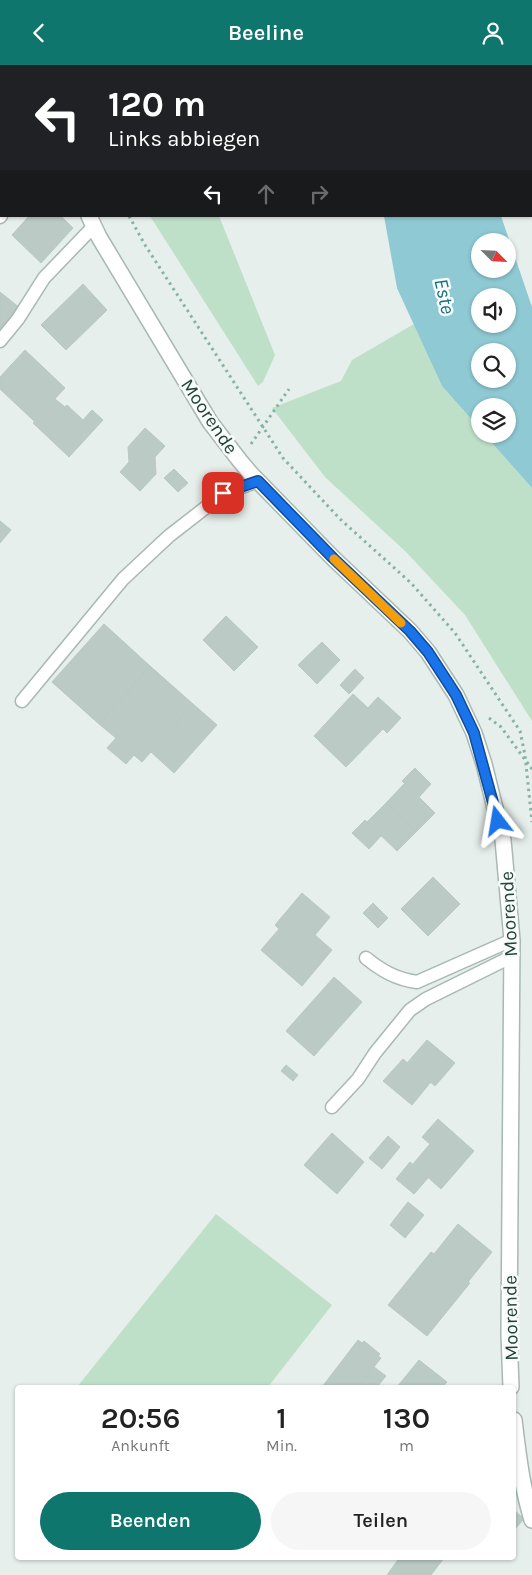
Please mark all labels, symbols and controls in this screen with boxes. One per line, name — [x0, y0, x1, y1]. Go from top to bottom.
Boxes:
icon: back — [25, 19, 53, 47]
icon: person — [479, 19, 507, 47]
text: Beeline — [228, 20, 304, 46]
text: 120 m — [108, 84, 206, 125]
icon: left — [25, 85, 90, 150]
text: Links abbiegen — [108, 126, 260, 152]
icon: left — [199, 180, 227, 208]
icon: ahead — [252, 180, 280, 208]
icon: right — [305, 180, 333, 208]
north arrow — [471, 233, 516, 277]
map controls — [471, 233, 516, 443]
water label: Este — [429, 276, 460, 316]
button: sound — [471, 288, 516, 333]
button: search — [471, 343, 516, 388]
street label: Moorende — [176, 375, 242, 458]
button: layers — [471, 398, 516, 443]
pin — [202, 472, 244, 514]
icon: arrive — [209, 479, 237, 507]
position arrow — [471, 794, 523, 846]
street label: Moorende — [496, 870, 522, 957]
street label: Moorende — [499, 1275, 523, 1361]
text: 20:56 — [101, 1400, 180, 1436]
text: 1 — [276, 1400, 287, 1436]
text: 130 — [383, 1400, 430, 1436]
text: Ankunft — [111, 1436, 170, 1455]
text: Min. — [266, 1436, 297, 1455]
text: m — [399, 1436, 414, 1455]
button: Beenden — [40, 1492, 261, 1550]
button: Teilen — [271, 1492, 491, 1550]

